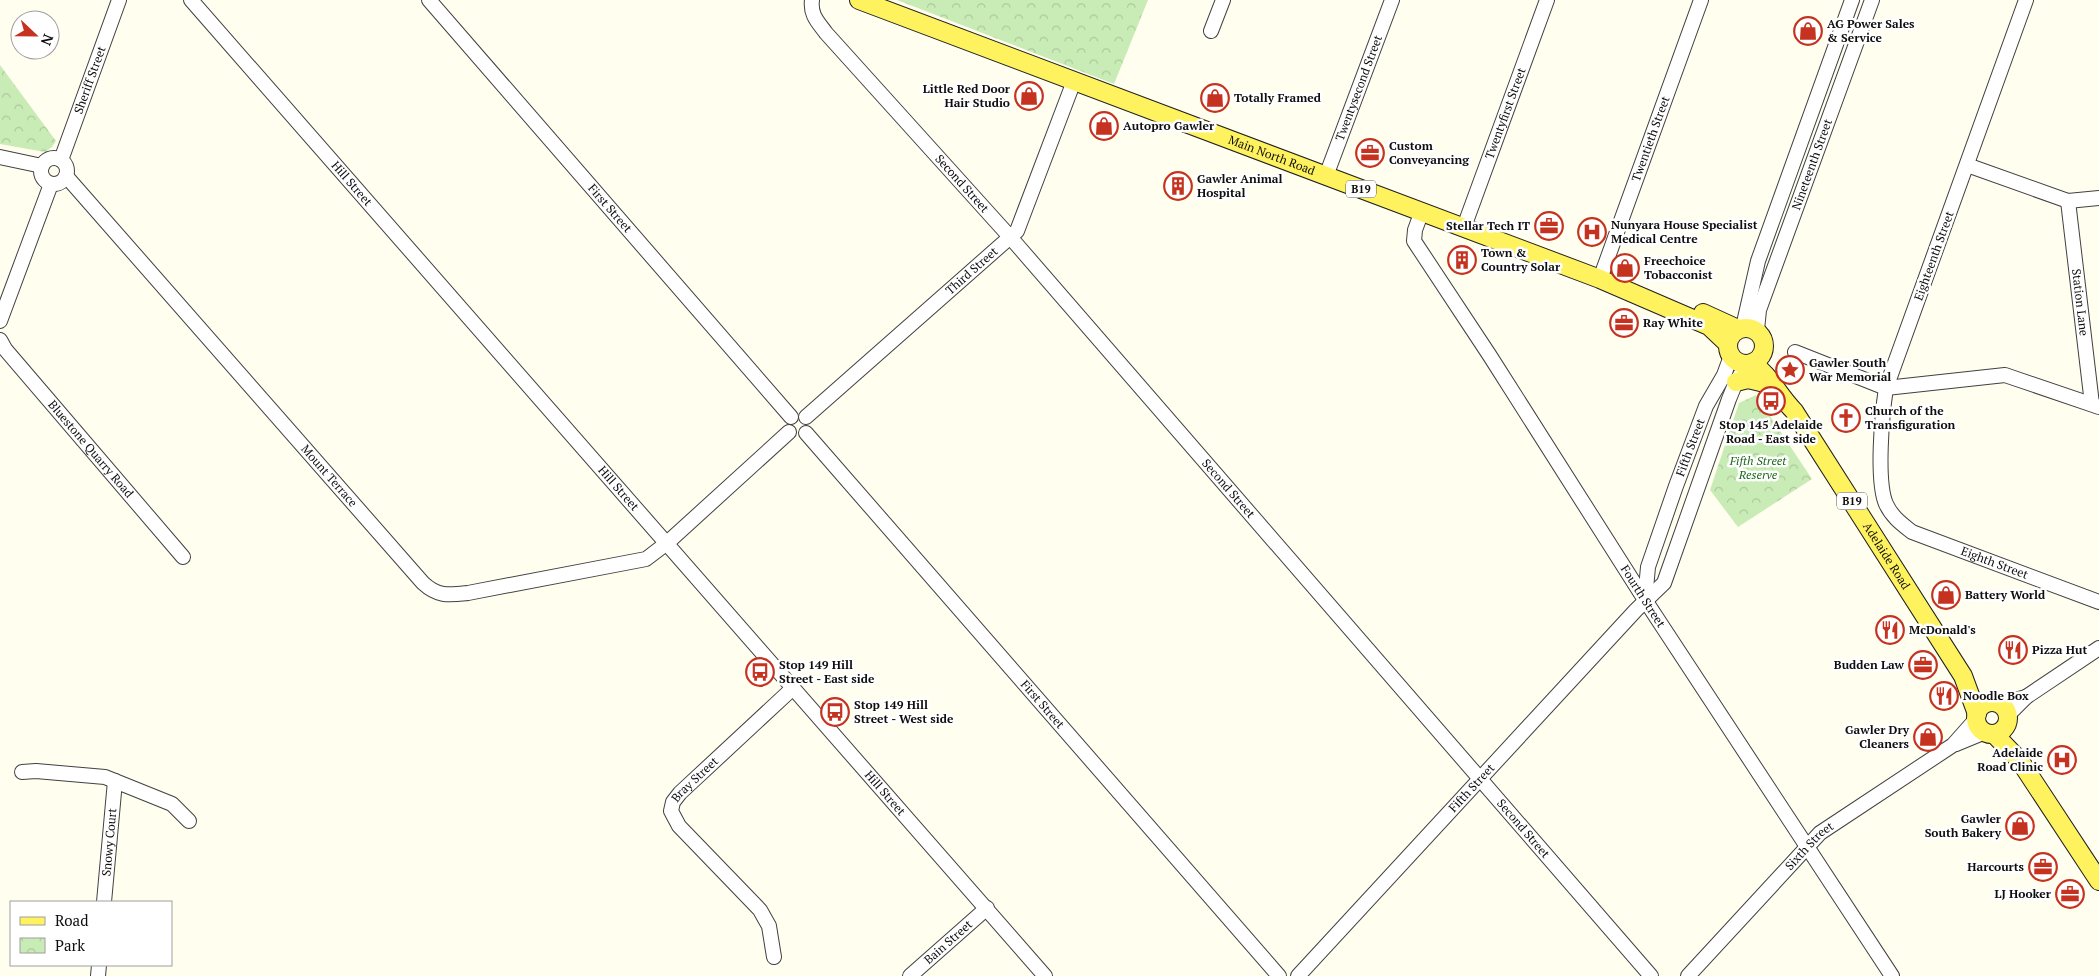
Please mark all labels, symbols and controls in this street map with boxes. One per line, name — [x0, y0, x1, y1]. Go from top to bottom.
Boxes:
north arrow — [10, 10, 60, 60]
shop icon: AG Power Sales & Service — [1793, 16, 1823, 46]
place label: AG Power Sales & Service — [1827, 16, 1915, 45]
text: N — [37, 32, 58, 49]
street label: Twentysecond Street — [1332, 32, 1385, 143]
street label: Sheriff Street — [70, 43, 109, 116]
street label: Twentyfirst Street — [1482, 65, 1529, 161]
place label: Little Red Door Hair Studio — [923, 81, 1011, 110]
shop icon: Little Red Door Hair Studio — [1014, 81, 1044, 111]
shop icon: Totally Framed — [1200, 83, 1230, 113]
place label: Totally Framed — [1234, 90, 1322, 105]
street label: Twentieth Street — [1628, 93, 1673, 184]
shop icon: Autopro Gawler — [1089, 111, 1119, 141]
street label: Nineteenth Street — [1788, 116, 1835, 212]
place label: Autopro Gawler — [1123, 118, 1215, 133]
street label: Main North Road — [1226, 132, 1318, 178]
office icon: Custom Conveyancing — [1355, 138, 1385, 168]
place label: Custom Conveyancing — [1389, 138, 1469, 167]
street label: Second Street — [932, 151, 993, 216]
street label: Hill Street — [328, 158, 376, 209]
building icon: Gawler Animal Hospital — [1163, 171, 1193, 201]
place label: Gawler Animal Hospital — [1197, 171, 1283, 200]
road number: B19 — [1346, 180, 1376, 198]
street label: First Street — [585, 181, 636, 236]
street label: Eighteenth Street — [1910, 209, 1957, 303]
office icon: Stellar Tech IT — [1534, 211, 1564, 241]
hospital icon: Nunyara House Specialist Medical Centre — [1577, 217, 1607, 247]
place label: Nunyara House Specialist Medical Centre — [1611, 217, 1758, 246]
place label: Stellar Tech IT — [1446, 218, 1530, 233]
street label: Third Street — [942, 243, 1001, 297]
building icon: Town & Country Solar — [1447, 245, 1477, 275]
place label: Town & Country Solar — [1481, 245, 1561, 274]
shop icon: Freechoice Tobacconist — [1610, 253, 1640, 283]
place label: Freechoice Tobacconist — [1644, 253, 1713, 282]
street label: Station Lane — [2069, 268, 2092, 337]
office icon: Ray White — [1609, 308, 1639, 338]
place label: Ray White — [1643, 315, 1703, 330]
place icon: Gawler South War Memorial — [1775, 355, 1805, 385]
place label: Gawler South War Memorial — [1809, 355, 1891, 384]
bus stop icon: Stop 145 Adelaide Road - East side — [1756, 386, 1786, 416]
street label: Bluestone Quarry Road — [45, 397, 137, 501]
church icon: Church of the Transfiguration — [1831, 403, 1861, 433]
place label: Church of the Transfiguration — [1865, 403, 1956, 432]
street label: Fifth Street — [1672, 416, 1708, 478]
place label: Stop 145 Adelaide Road - East side — [1719, 417, 1823, 446]
street label: Mount Terrace — [298, 441, 361, 510]
park label: Fifth Street Reserve — [1729, 453, 1787, 482]
street label: Second Street — [1199, 456, 1259, 521]
street label: Hill Street — [595, 463, 643, 514]
road number: B19 — [1837, 492, 1867, 510]
street label: Adelaide Road — [1860, 519, 1914, 592]
street label: Eighth Street — [1959, 543, 2031, 582]
street label: Fourth Street — [1618, 562, 1669, 631]
shop icon: Battery World — [1931, 580, 1961, 610]
place label: Battery World — [1965, 587, 2046, 602]
restaurant icon: McDonald's — [1875, 615, 1905, 645]
place label: McDonald's — [1909, 622, 1976, 637]
restaurant icon: Pizza Hut — [1998, 635, 2028, 665]
place label: Pizza Hut — [2032, 642, 2087, 657]
office icon: Budden Law — [1908, 650, 1938, 680]
bus stop icon: Stop 149 Hill Street - East side — [745, 657, 775, 687]
place label: Stop 149 Hill Street - East side — [779, 657, 875, 686]
place label: Budden Law — [1834, 657, 1905, 672]
street label: First Street — [1018, 677, 1068, 732]
restaurant icon: Noodle Box — [1929, 681, 1959, 711]
place label: Noodle Box — [1963, 688, 2029, 703]
bus stop icon: Stop 149 Hill Street - West side — [820, 697, 850, 727]
place label: Stop 149 Hill Street - West side — [854, 697, 954, 726]
place label: Gawler Dry Cleaners — [1845, 722, 1910, 751]
shop icon: Gawler Dry Cleaners — [1913, 722, 1943, 752]
place label: Adelaide Road Clinic — [1977, 745, 2044, 774]
hospital icon: Adelaide Road Clinic — [2047, 745, 2077, 775]
street label: Bray Street — [668, 753, 721, 805]
street label: Fifth Street — [1445, 760, 1498, 815]
street label: Hill Street — [862, 767, 909, 819]
street label: Second Street — [1494, 796, 1554, 861]
street label: Snowy Court — [98, 807, 120, 877]
place label: Gawler South Bakery — [1925, 811, 2002, 840]
shop icon: Gawler South Bakery — [2005, 811, 2035, 841]
street label: Sixth Street — [1782, 818, 1837, 873]
office icon: Harcourts — [2028, 852, 2058, 882]
place label: Harcourts — [1967, 859, 2025, 874]
office icon: LJ Hooker — [2055, 879, 2085, 909]
place label: LJ Hooker — [1994, 886, 2052, 901]
legend — [10, 901, 172, 966]
text: Road — [55, 910, 88, 930]
street label: Bain Street — [921, 916, 975, 967]
text: Park — [55, 935, 85, 955]

